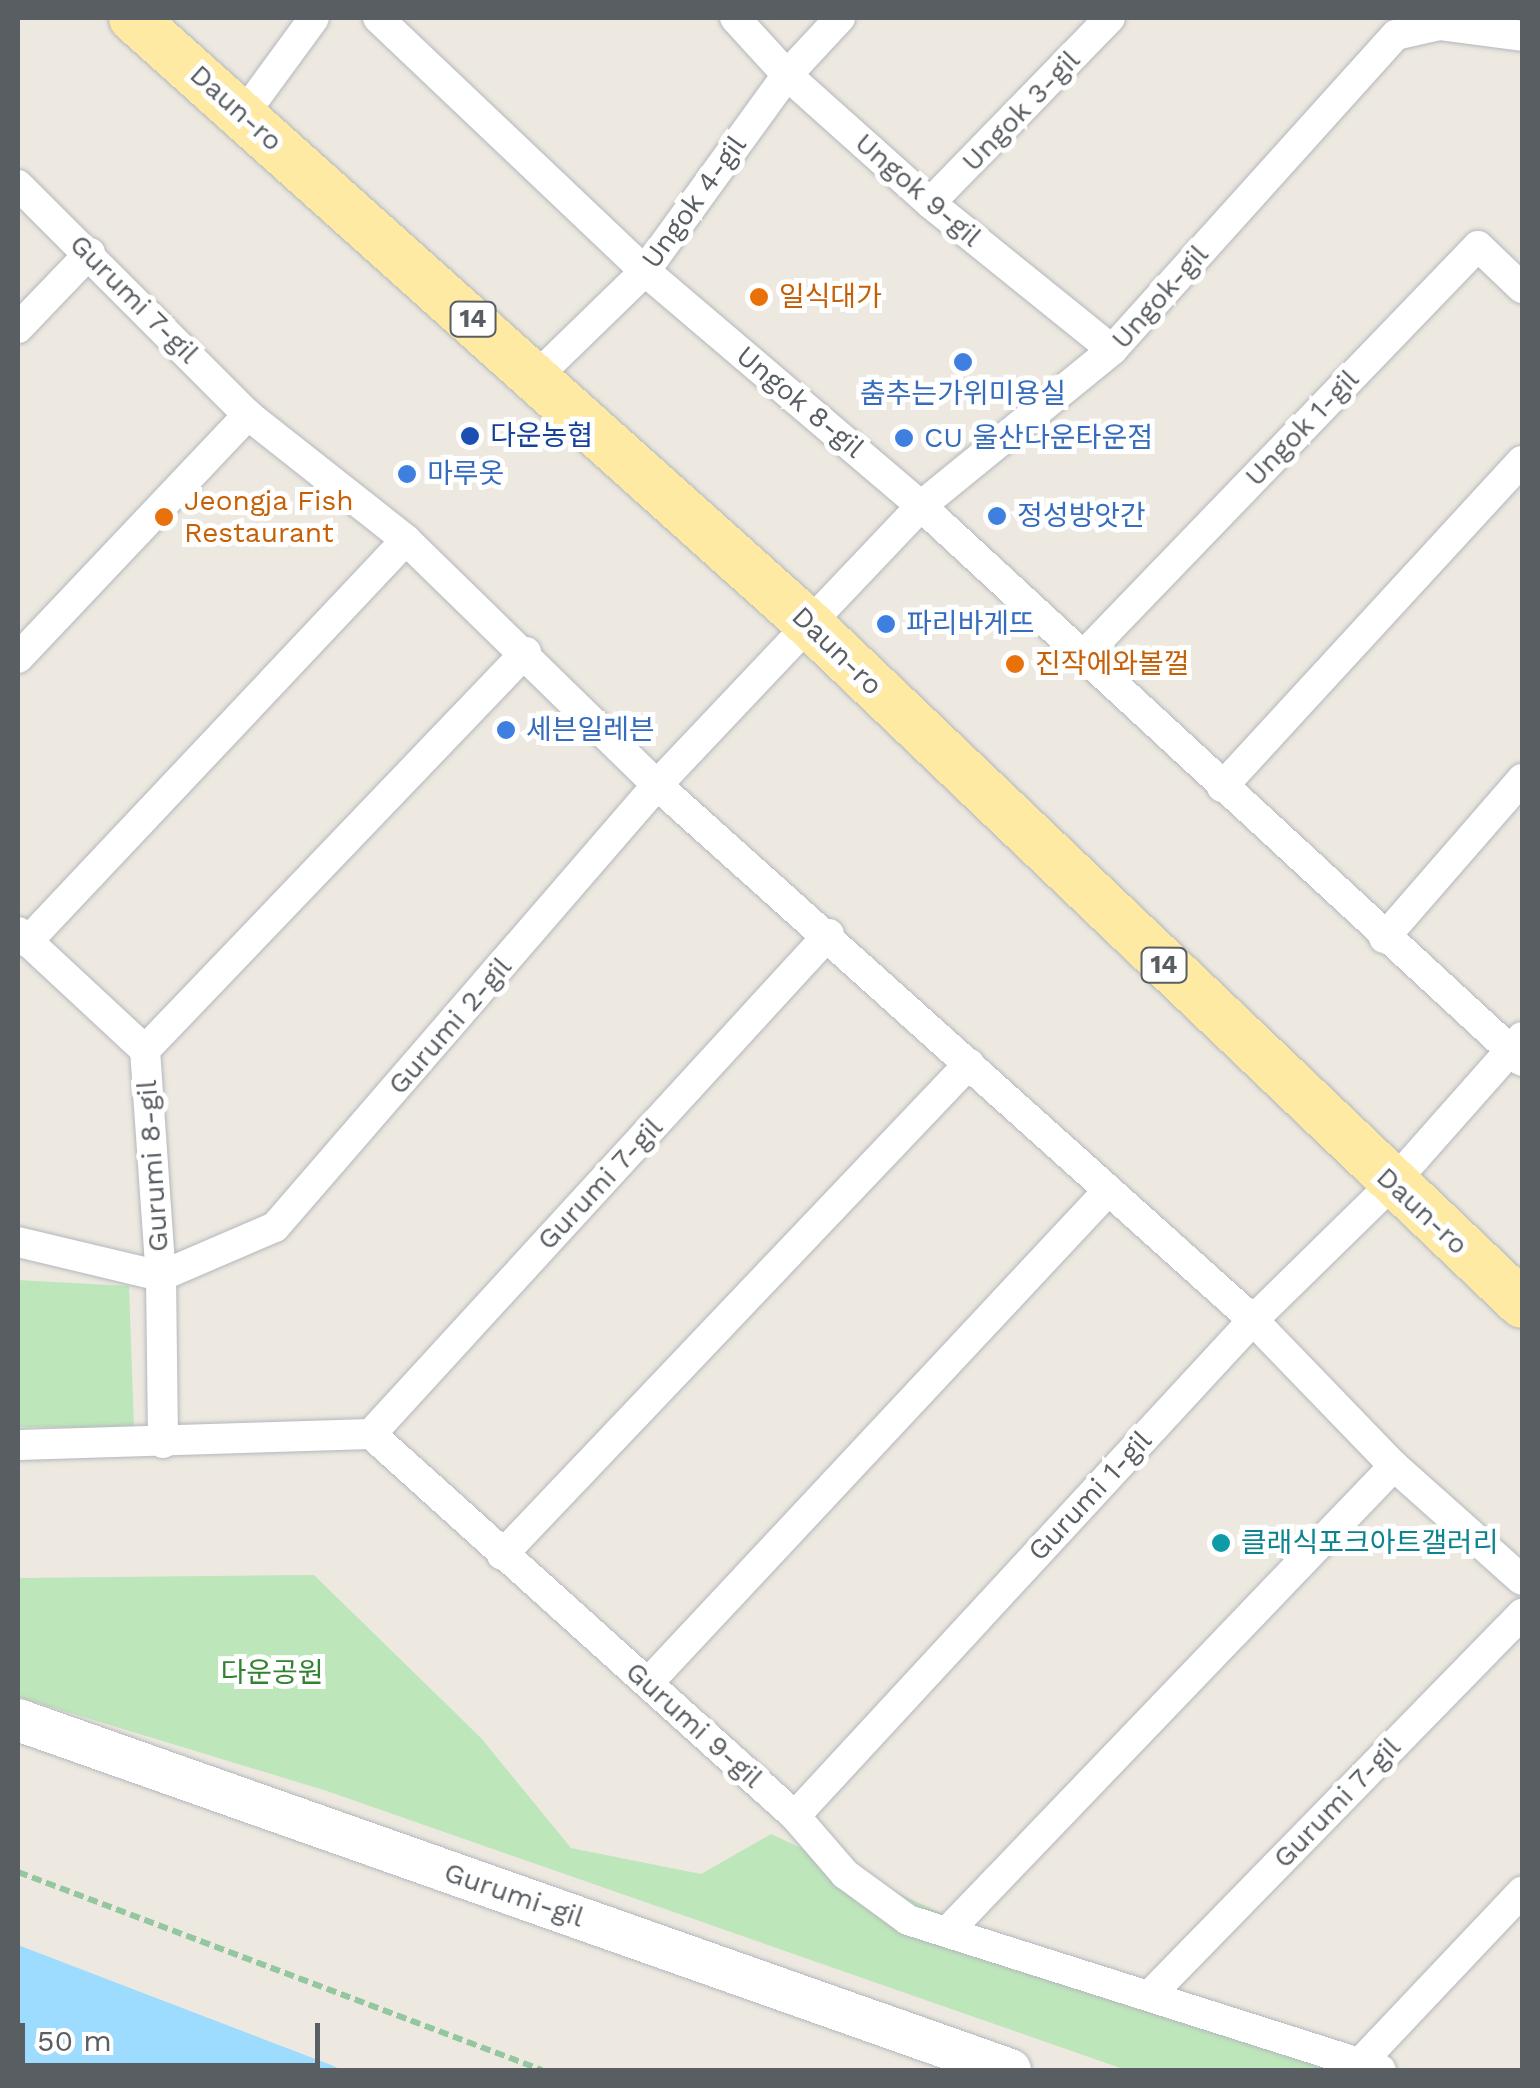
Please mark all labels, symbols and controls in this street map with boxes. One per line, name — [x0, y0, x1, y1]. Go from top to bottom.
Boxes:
street label: Ungok 3-gil — [955, 43, 1087, 179]
street label: Daun-ro — [183, 58, 289, 158]
street label: Ungok 9-gil — [848, 126, 988, 254]
street label: Ungok 4-gil — [634, 129, 754, 275]
street label: Gurumi 7-gil — [62, 227, 206, 371]
street label: Ungok-gil — [1105, 238, 1215, 356]
place label: 일식대가 — [779, 280, 882, 314]
marker: 일식대가 — [748, 286, 770, 308]
road number: 14 — [448, 299, 498, 339]
street label: Ungok 8-gil — [729, 339, 871, 465]
marker: 춤추는가위미용실 — [952, 351, 974, 373]
street label: Ungok 1-gil — [1238, 362, 1366, 494]
place label: 춤추는가위미용실 — [860, 377, 1066, 411]
place label: 다운농협 — [490, 419, 593, 453]
place label: CU 울산다운타운점 — [924, 421, 1153, 455]
marker: 다운농협 — [459, 425, 481, 447]
marker: CU 울산다운타운점 — [893, 427, 915, 449]
place label: 마루옷 — [427, 457, 504, 491]
marker: 마루옷 — [396, 463, 418, 485]
place label: Jeongja Fish Restaurant — [184, 484, 354, 550]
place label: 정성방앗간 — [1017, 499, 1146, 533]
marker: 정성방앗간 — [986, 505, 1008, 527]
marker: Jeongja Fish Restaurant — [153, 506, 175, 528]
street label: Daun-ro — [785, 600, 889, 702]
place label: 파리바게뜨 — [906, 607, 1035, 641]
marker: 파리바게뜨 — [875, 613, 897, 635]
place label: 진작에와볼껄 — [1035, 647, 1190, 681]
marker: 진작에와볼껄 — [1004, 653, 1026, 675]
place label: 세븐일레븐 — [526, 713, 655, 747]
marker: 세븐일레븐 — [495, 719, 517, 741]
road number: 14 — [1139, 945, 1189, 985]
street label: Gurumi 2-gil — [381, 950, 519, 1102]
street label: Gurumi 8-gil — [130, 1079, 176, 1253]
street label: Gurumi 7-gil — [530, 1111, 670, 1257]
street label: Daun-ro — [1369, 1160, 1475, 1262]
street label: Gurumi 1-gil — [1021, 1424, 1159, 1568]
place label: 클래식포크아트갤러리 — [1241, 1526, 1499, 1560]
marker: 클래식포크아트갤러리 — [1210, 1532, 1232, 1554]
street label: Gurumi 9-gil — [619, 1655, 769, 1795]
park label: 다운공원 — [220, 1656, 324, 1690]
street label: Gurumi 7-gil — [1266, 1730, 1408, 1876]
street label: Gurumi-gil — [440, 1855, 588, 1935]
scale bar — [25, 2003, 325, 2065]
text: 50 m — [37, 2023, 112, 2058]

